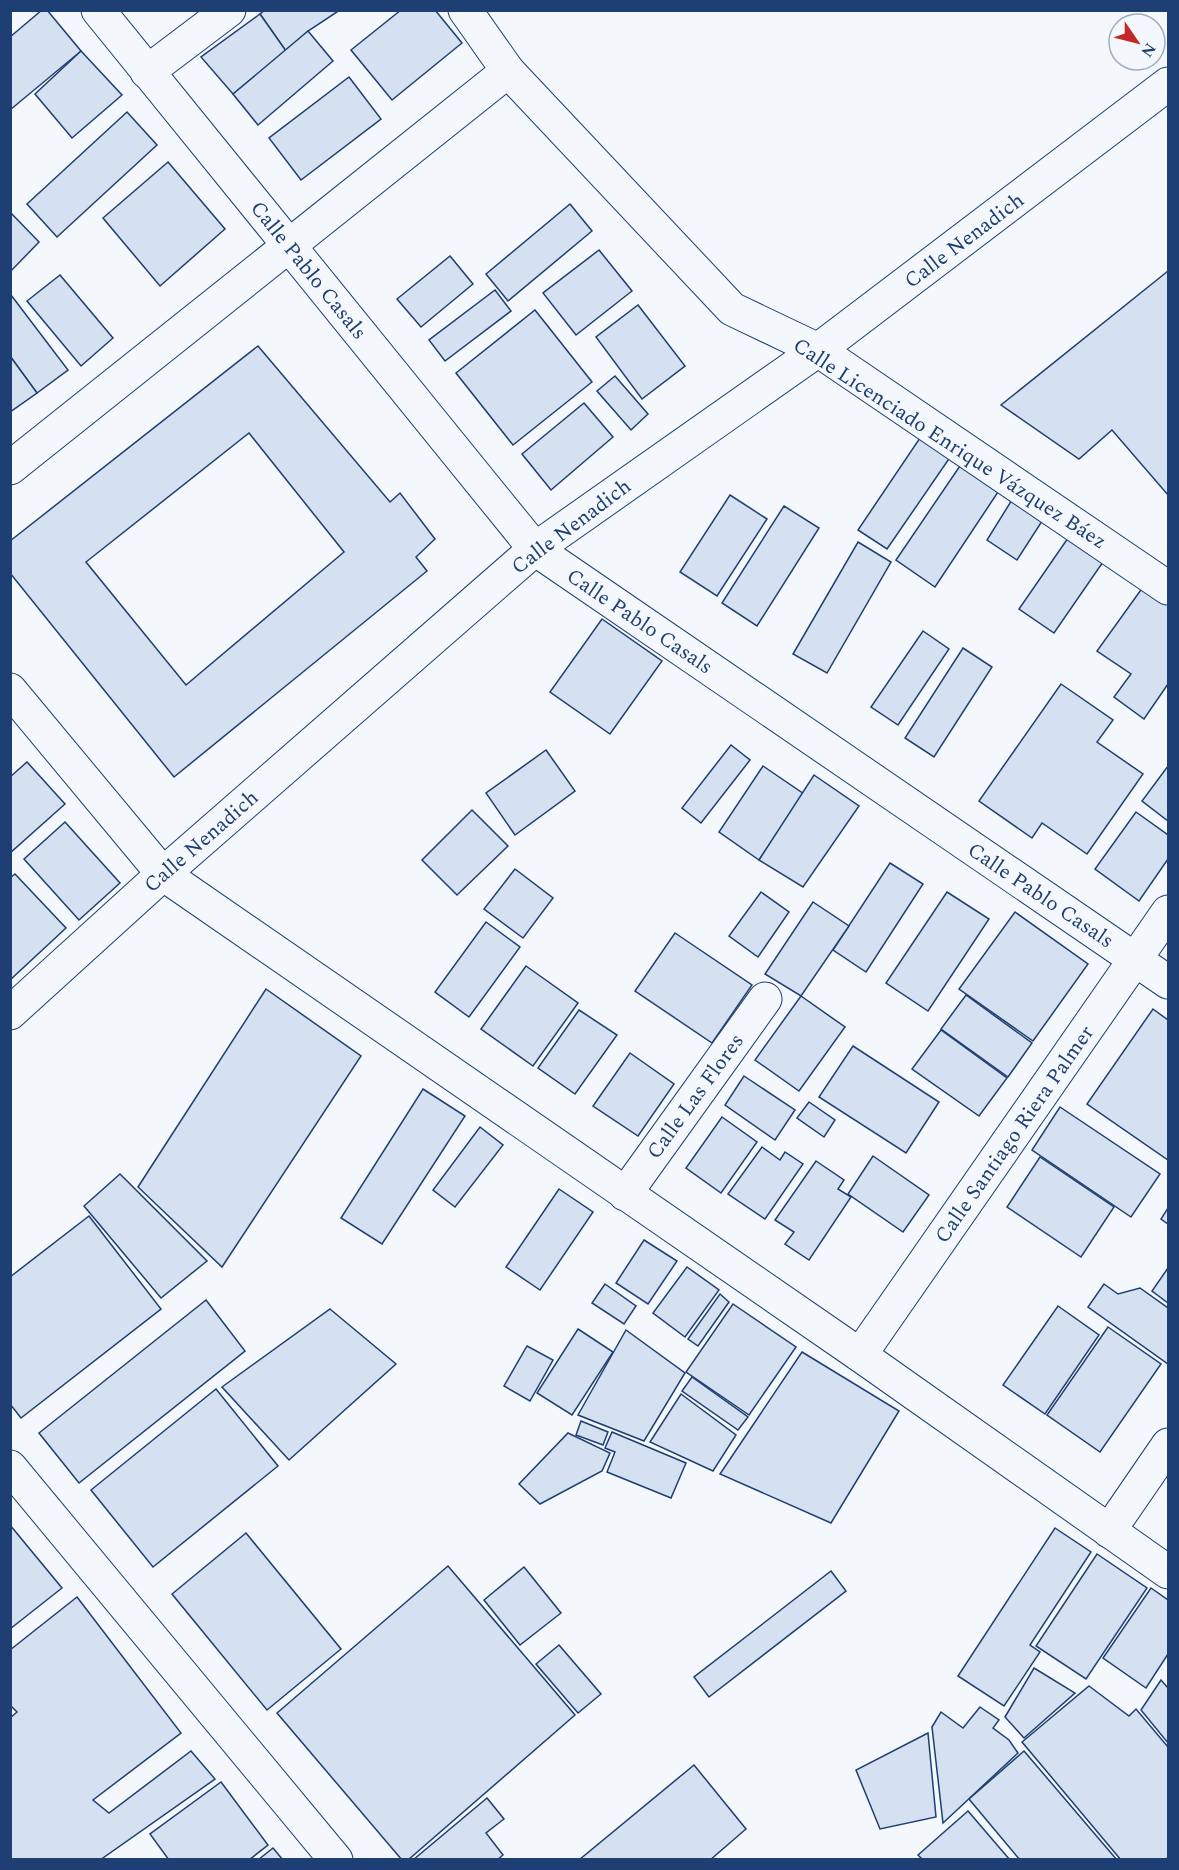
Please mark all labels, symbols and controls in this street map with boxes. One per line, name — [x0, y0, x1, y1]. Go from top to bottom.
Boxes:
north arrow — [1107, 12, 1167, 72]
text: N — [1135, 38, 1162, 62]
street label: Calle Nenadich — [898, 185, 1031, 297]
street label: Calle Pablo Casals — [242, 194, 374, 347]
street label: Calle Licenciado Enrique Vázquez Báez — [786, 330, 1113, 558]
street label: Calle Nenadich — [505, 471, 638, 583]
street label: Calle Pablo Casals — [560, 561, 719, 683]
street label: Calle Nenadich — [137, 783, 266, 901]
street label: Calle Pablo Casals — [961, 835, 1120, 957]
street label: Calle Santiago Riera Palmer — [927, 1019, 1102, 1250]
street label: Calle Las Flores — [639, 1027, 752, 1166]

